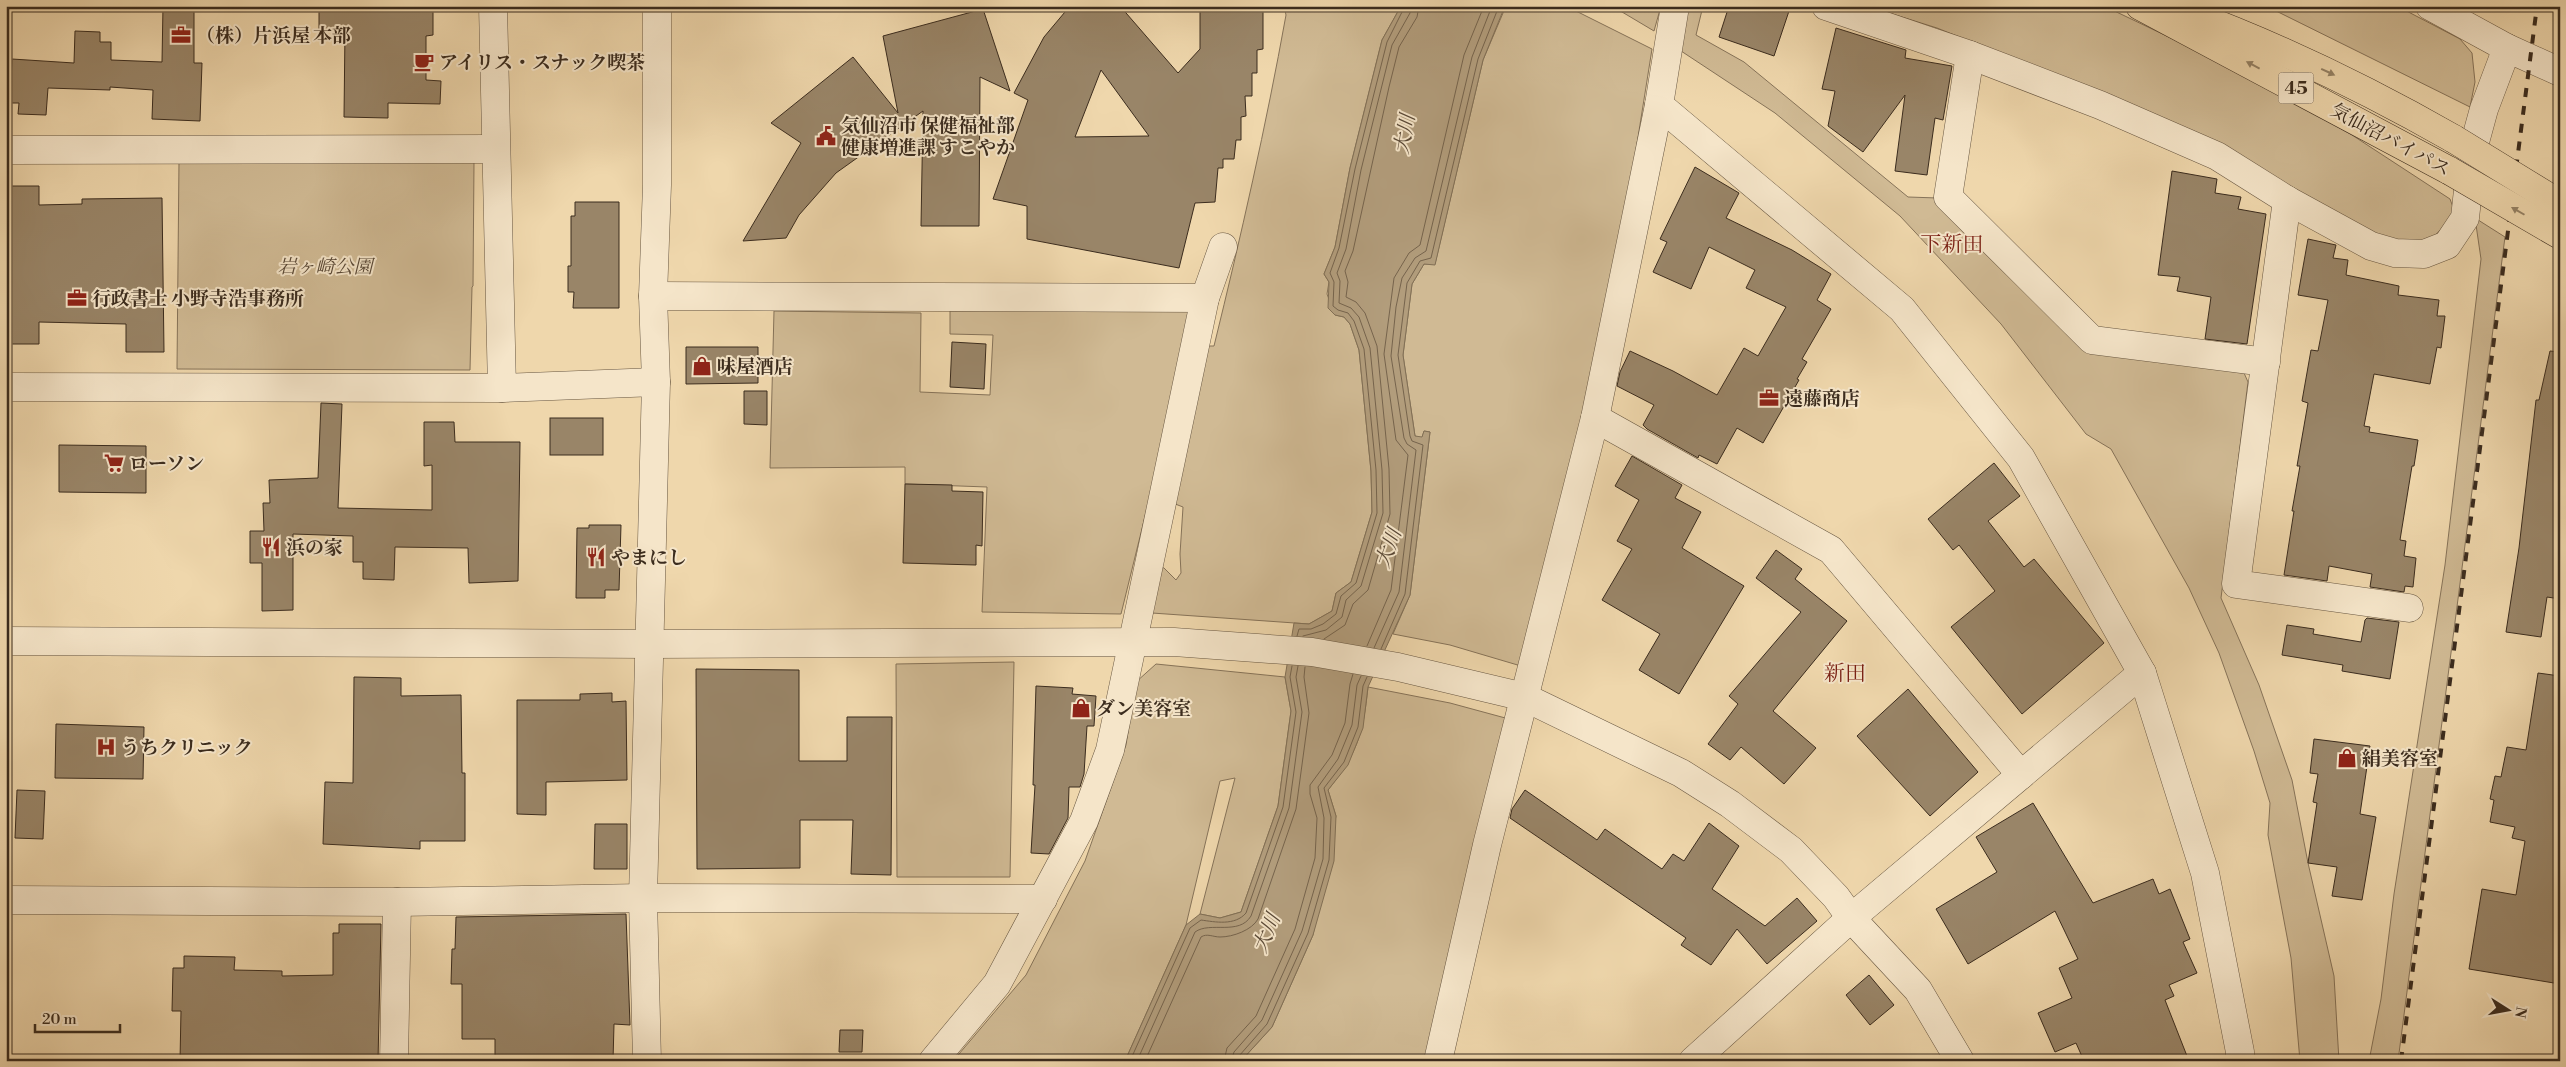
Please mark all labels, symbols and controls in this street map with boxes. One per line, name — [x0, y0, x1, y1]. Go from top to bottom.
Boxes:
office icon: （株）片浜屋 本部 — [170, 24, 192, 46]
place label: （株）片浜屋 本部 — [196, 24, 351, 48]
cafe icon: アイリス・スナック喫茶 — [413, 51, 435, 73]
place label: アイリス・スナック喫茶 — [439, 51, 645, 75]
one-way arrow — [2246, 61, 2261, 69]
one-way arrow — [2321, 69, 2335, 77]
road number: 45 — [2278, 73, 2314, 104]
street label: 気仙沼バイパス — [2326, 98, 2455, 182]
water label: 大川 — [1390, 110, 1422, 156]
place label: 気仙沼市 保健福祉部 健康増進課 すこやか — [841, 114, 1015, 160]
public building icon: 気仙沼市 保健福祉部 健康増進課 すこやか — [815, 125, 837, 147]
one-way arrow — [2511, 206, 2524, 215]
district label: 下新田 — [1921, 232, 1984, 258]
park label: 岩ヶ崎公園 — [277, 255, 375, 279]
office icon: 行政書士 小野寺浩事務所 — [66, 287, 88, 309]
place label: 行政書士 小野寺浩事務所 — [92, 287, 304, 311]
shop icon: 味屋酒店 — [691, 355, 713, 377]
place label: 味屋酒店 — [717, 355, 793, 379]
office icon: 遠藤商店 — [1758, 387, 1780, 409]
place label: 遠藤商店 — [1784, 387, 1860, 411]
supermarket icon: ローソン — [103, 452, 125, 474]
place label: ローソン — [129, 452, 204, 476]
water label: 大川 — [1371, 524, 1409, 572]
restaurant icon: 浜の家 — [260, 536, 282, 558]
place label: 浜の家 — [286, 536, 343, 560]
restaurant icon: やまにし — [585, 546, 607, 568]
place label: やまにし — [611, 546, 687, 570]
district label: 新田 — [1824, 661, 1866, 687]
shop icon: ダン美容室 — [1070, 697, 1092, 719]
place label: ダン美容室 — [1096, 697, 1191, 721]
hospital icon: うちクリニック — [95, 736, 117, 758]
place label: うちクリニック — [121, 736, 253, 760]
shop icon: 絹美容室 — [2336, 747, 2358, 769]
place label: 絹美容室 — [2362, 747, 2438, 771]
water label: 大川 — [1248, 908, 1287, 957]
north arrow — [2484, 984, 2534, 1034]
scale bar — [35, 1002, 120, 1034]
text: N — [2510, 1005, 2530, 1019]
text: 20 m — [42, 1010, 77, 1029]

